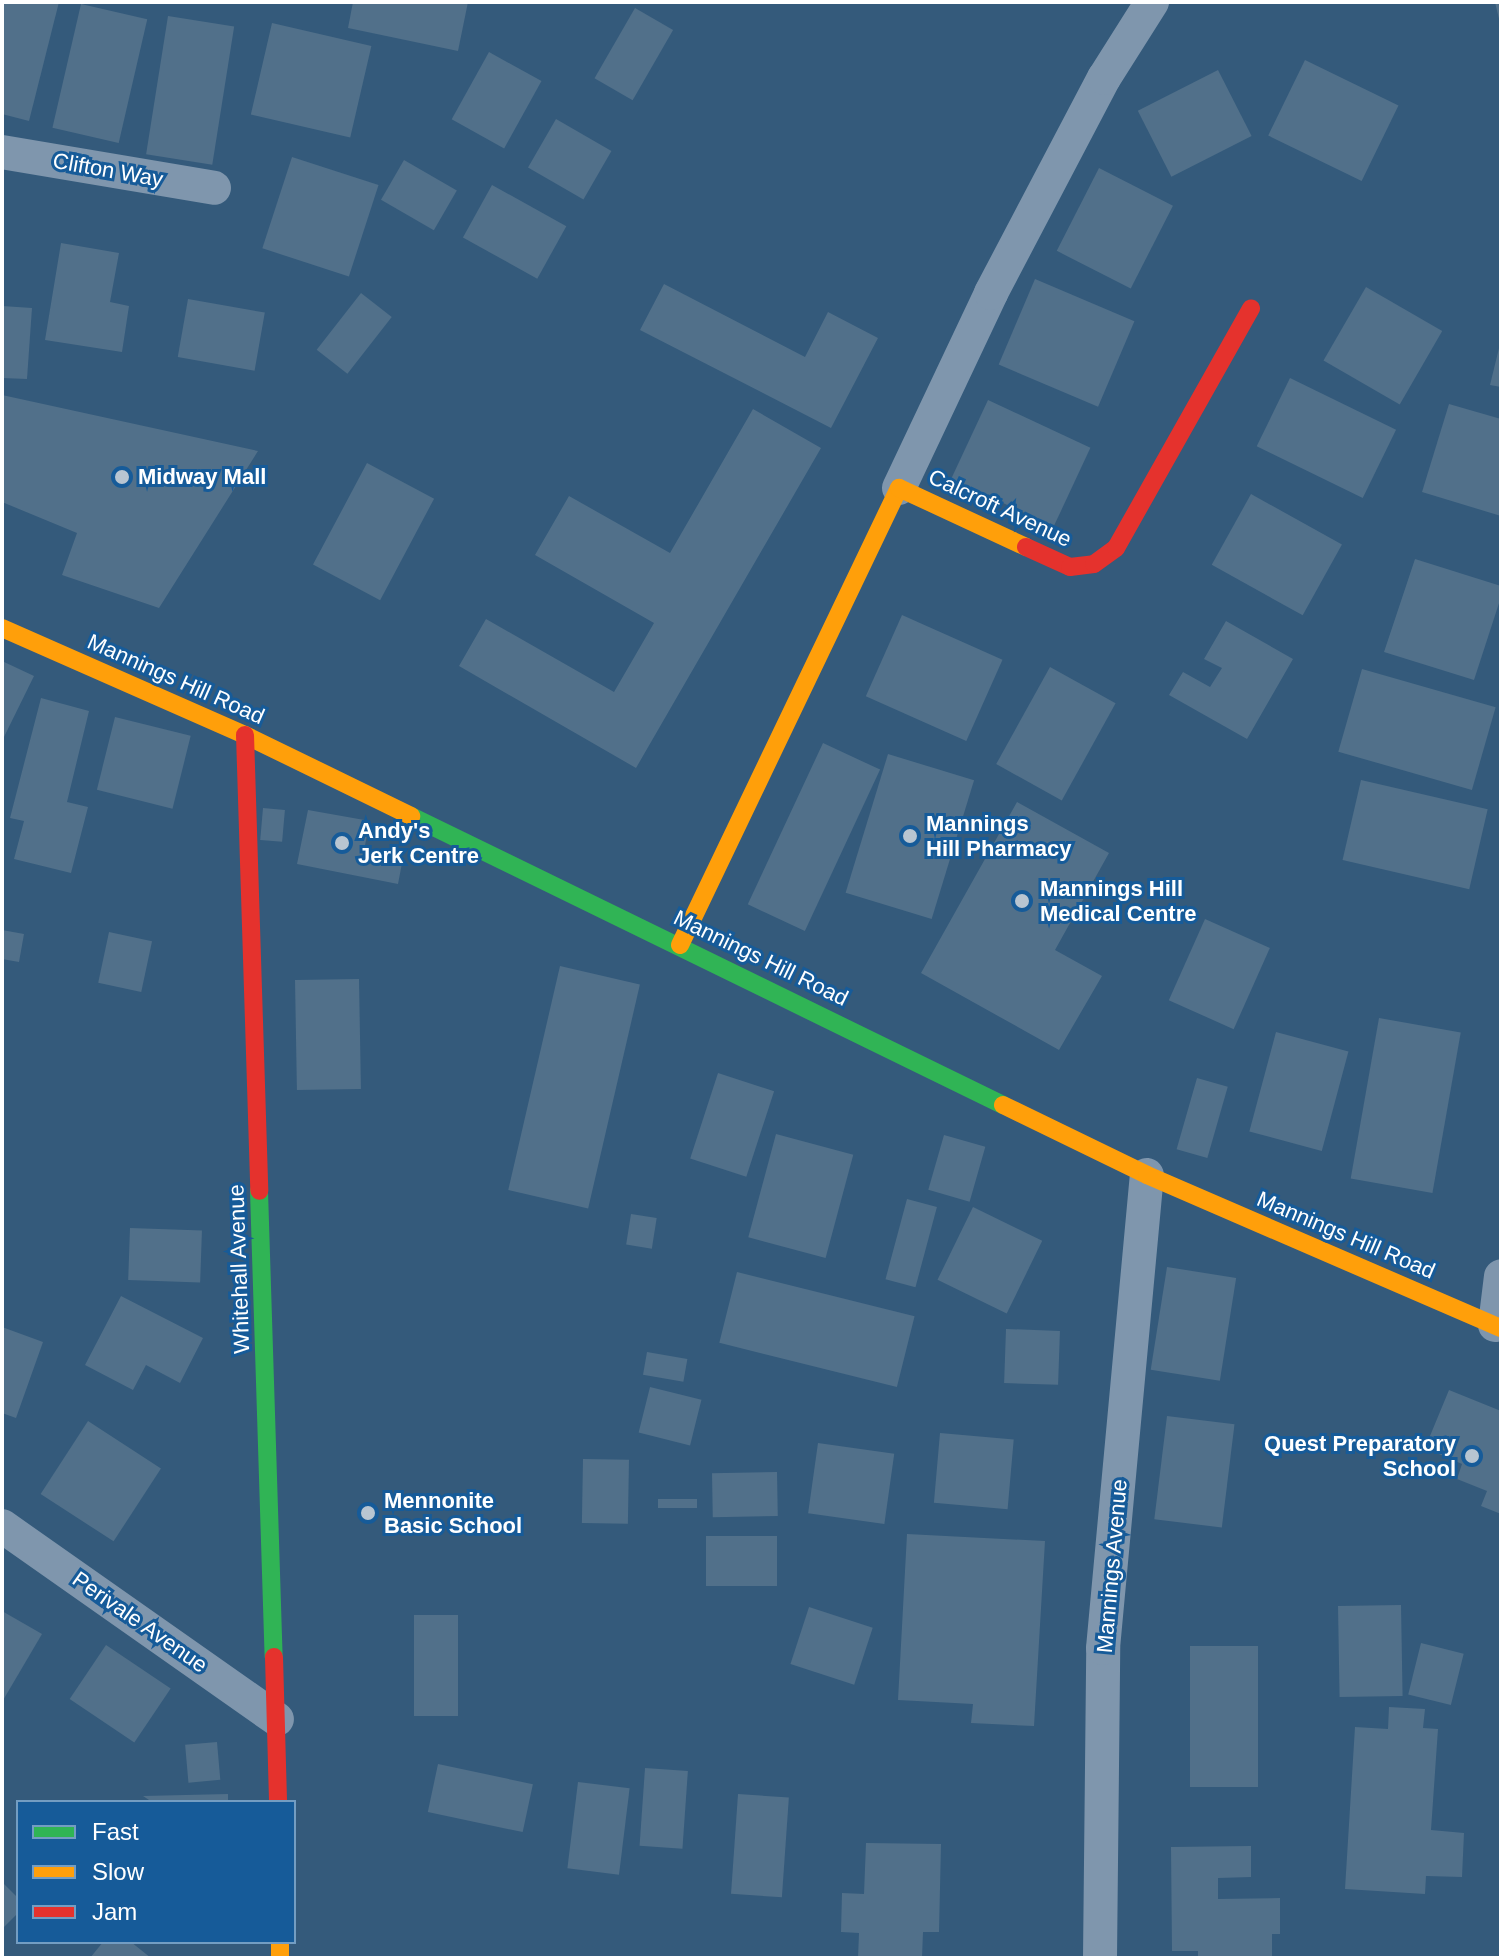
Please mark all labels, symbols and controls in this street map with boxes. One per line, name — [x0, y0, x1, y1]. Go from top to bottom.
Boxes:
street label: Clifton Way — [51, 147, 165, 193]
street label: Calcroft Avenue — [924, 463, 1076, 553]
place label: Midway Mall — [138, 464, 266, 490]
marker: Midway Mall — [113, 468, 131, 486]
street label: Mannings Hill Road — [83, 628, 269, 730]
place label: Mannings Hill Pharmacy — [926, 810, 1072, 862]
place label: Andy's Jerk Centre — [358, 817, 479, 868]
marker: Mannings Hill Pharmacy — [901, 827, 919, 845]
marker: Andy's Jerk Centre — [333, 834, 351, 852]
place label: Mannings Hill Medical Centre — [1040, 875, 1196, 926]
marker: Mannings Hill Medical Centre — [1011, 890, 1033, 912]
street label: Mannings Hill Road — [669, 904, 853, 1012]
street label: Whitehall Avenue — [223, 1183, 255, 1355]
street label: Mannings Hill Road — [1253, 1186, 1439, 1284]
place label: Quest Preparatory School — [1264, 1430, 1456, 1482]
marker: Quest Preparatory School — [1463, 1447, 1481, 1465]
street label: Mannings Avenue — [1091, 1477, 1133, 1655]
place label: Mennonite Basic School — [384, 1487, 522, 1538]
marker: Mennonite Basic School — [359, 1504, 377, 1522]
street label: Perivale Avenue — [67, 1565, 213, 1679]
legend — [16, 1800, 296, 1944]
text: Fast — [92, 1818, 139, 1845]
text: Slow — [92, 1858, 144, 1885]
text: Jam — [92, 1898, 137, 1925]

